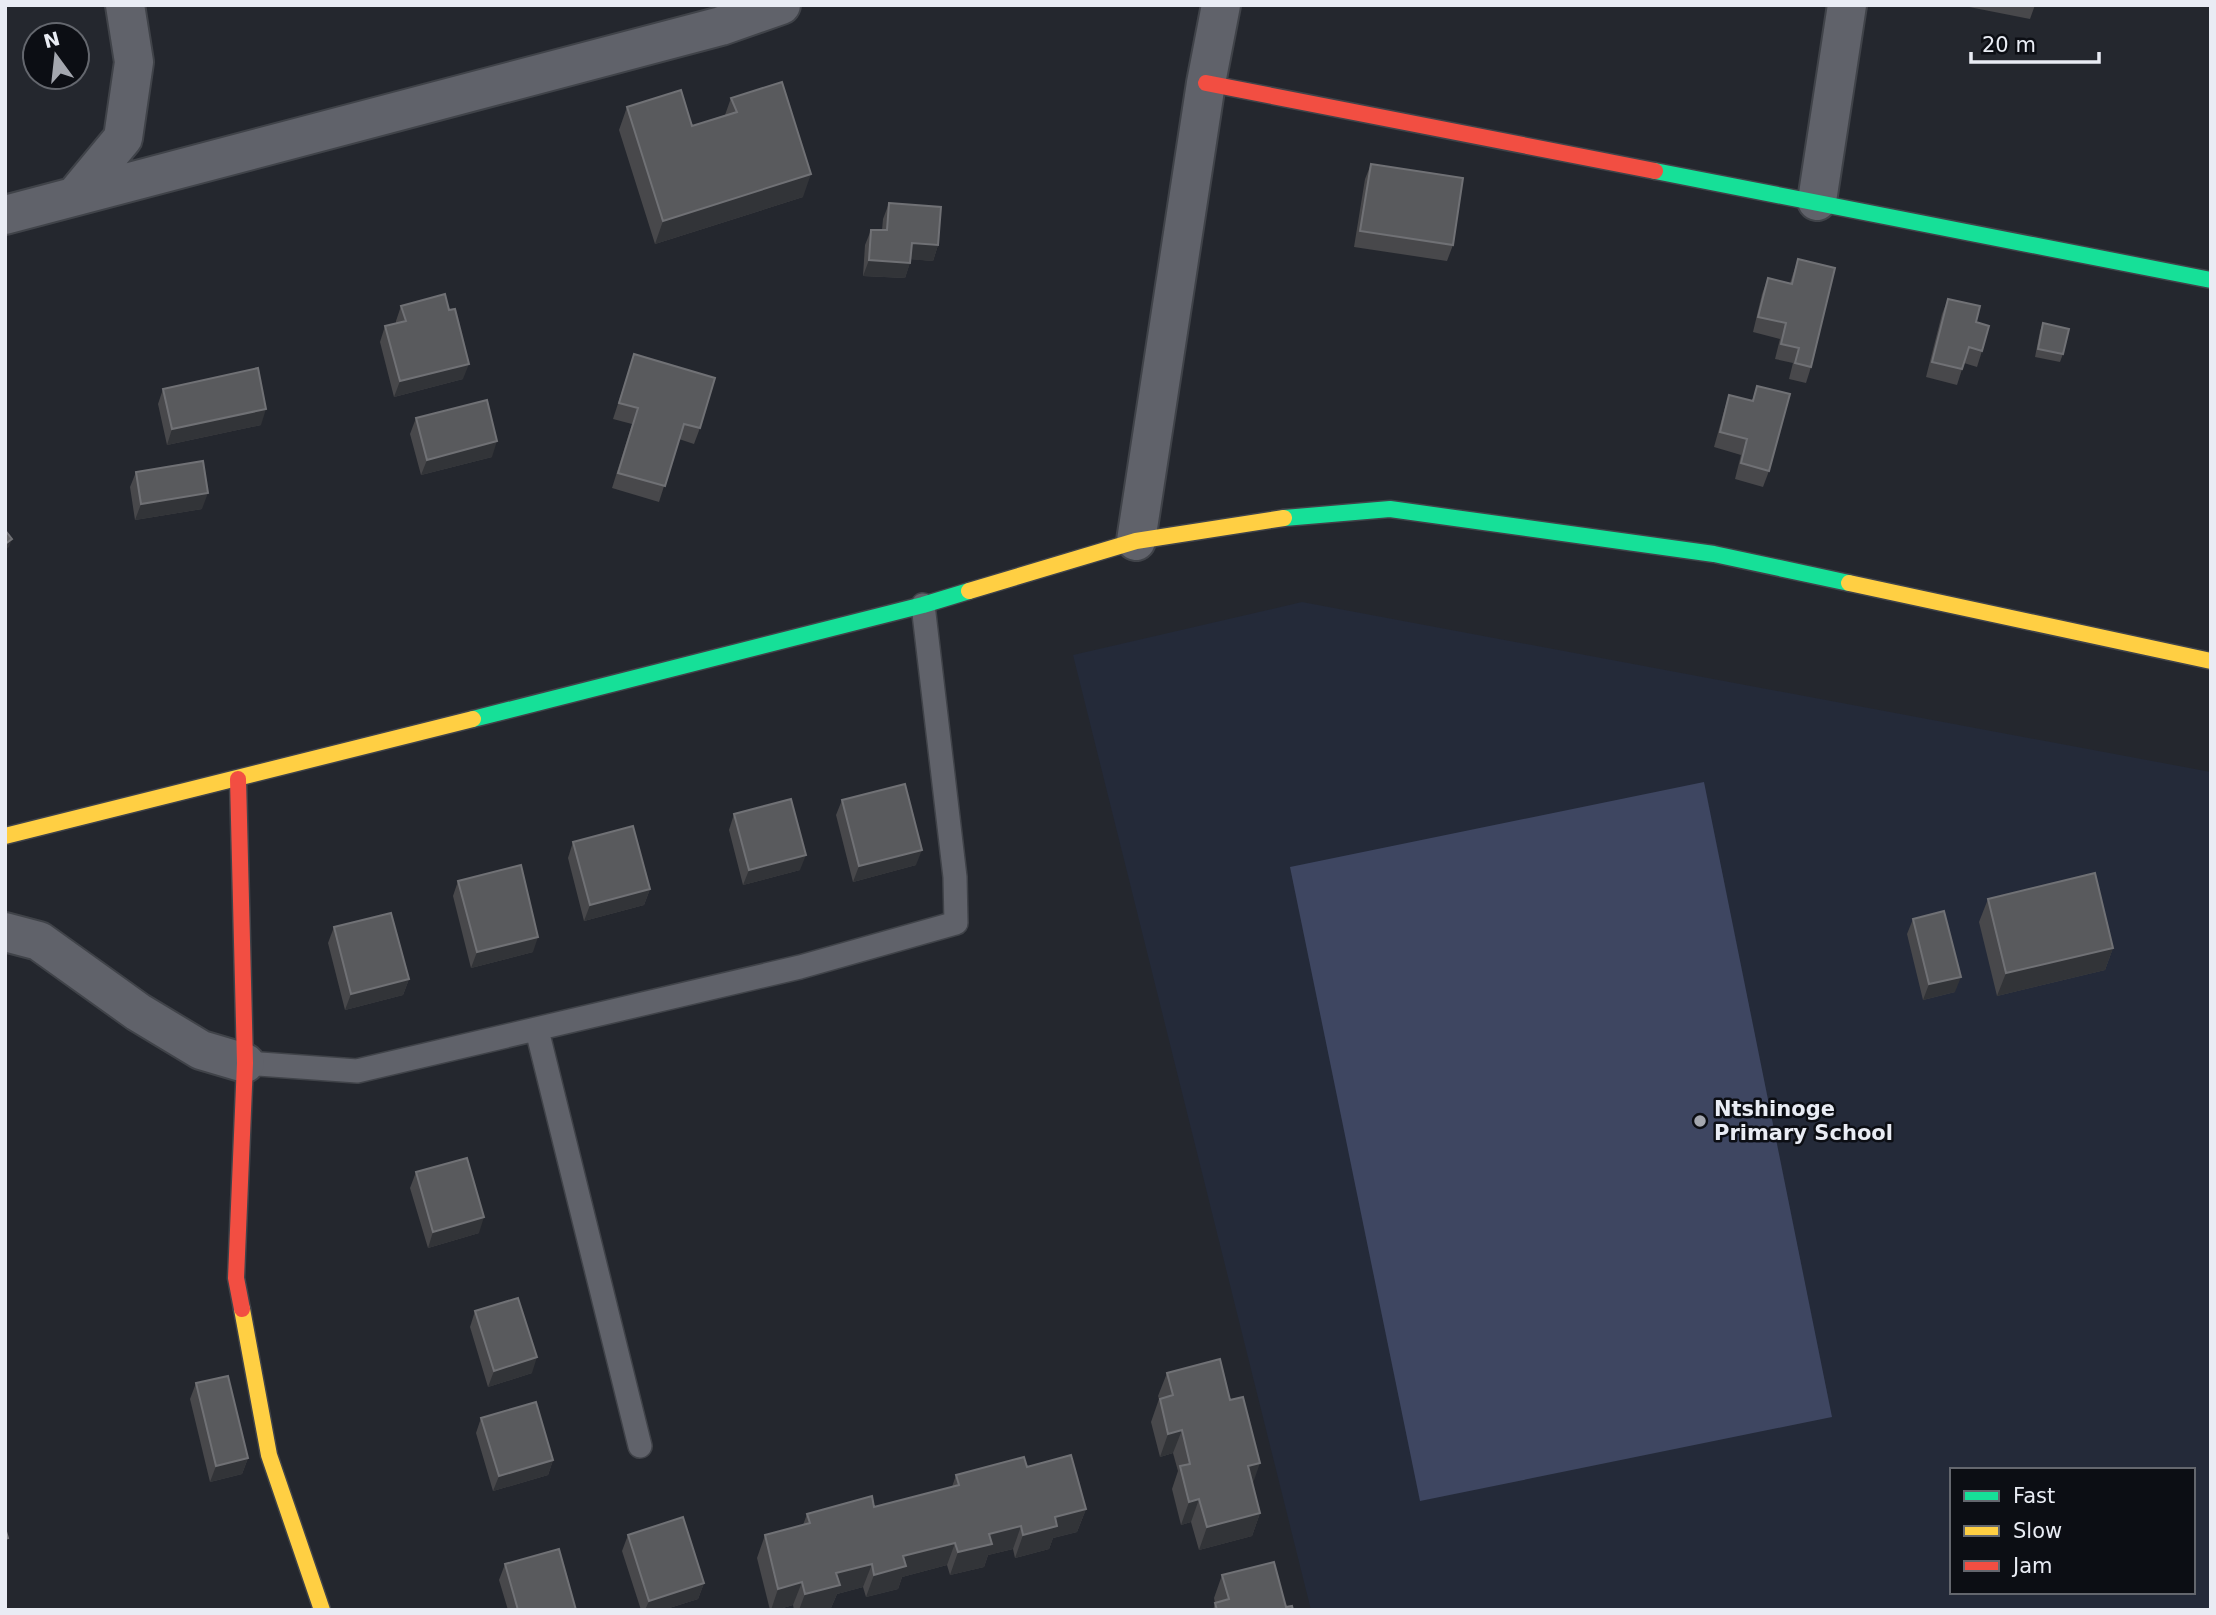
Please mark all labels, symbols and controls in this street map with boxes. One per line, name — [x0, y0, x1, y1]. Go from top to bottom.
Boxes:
north arrow — [21, 21, 91, 91]
scale bar — [1971, 21, 2099, 65]
text: N — [41, 27, 62, 52]
text: 20 m — [1982, 33, 2036, 57]
place label: Ntshinoge Primary School — [1714, 1097, 1893, 1145]
marker: Ntshinoge Primary School — [1692, 1113, 1708, 1129]
legend — [1950, 1468, 2195, 1594]
text: Fast — [2013, 1484, 2055, 1508]
text: Slow — [2013, 1519, 2062, 1543]
text: Jam — [2011, 1554, 2053, 1578]

